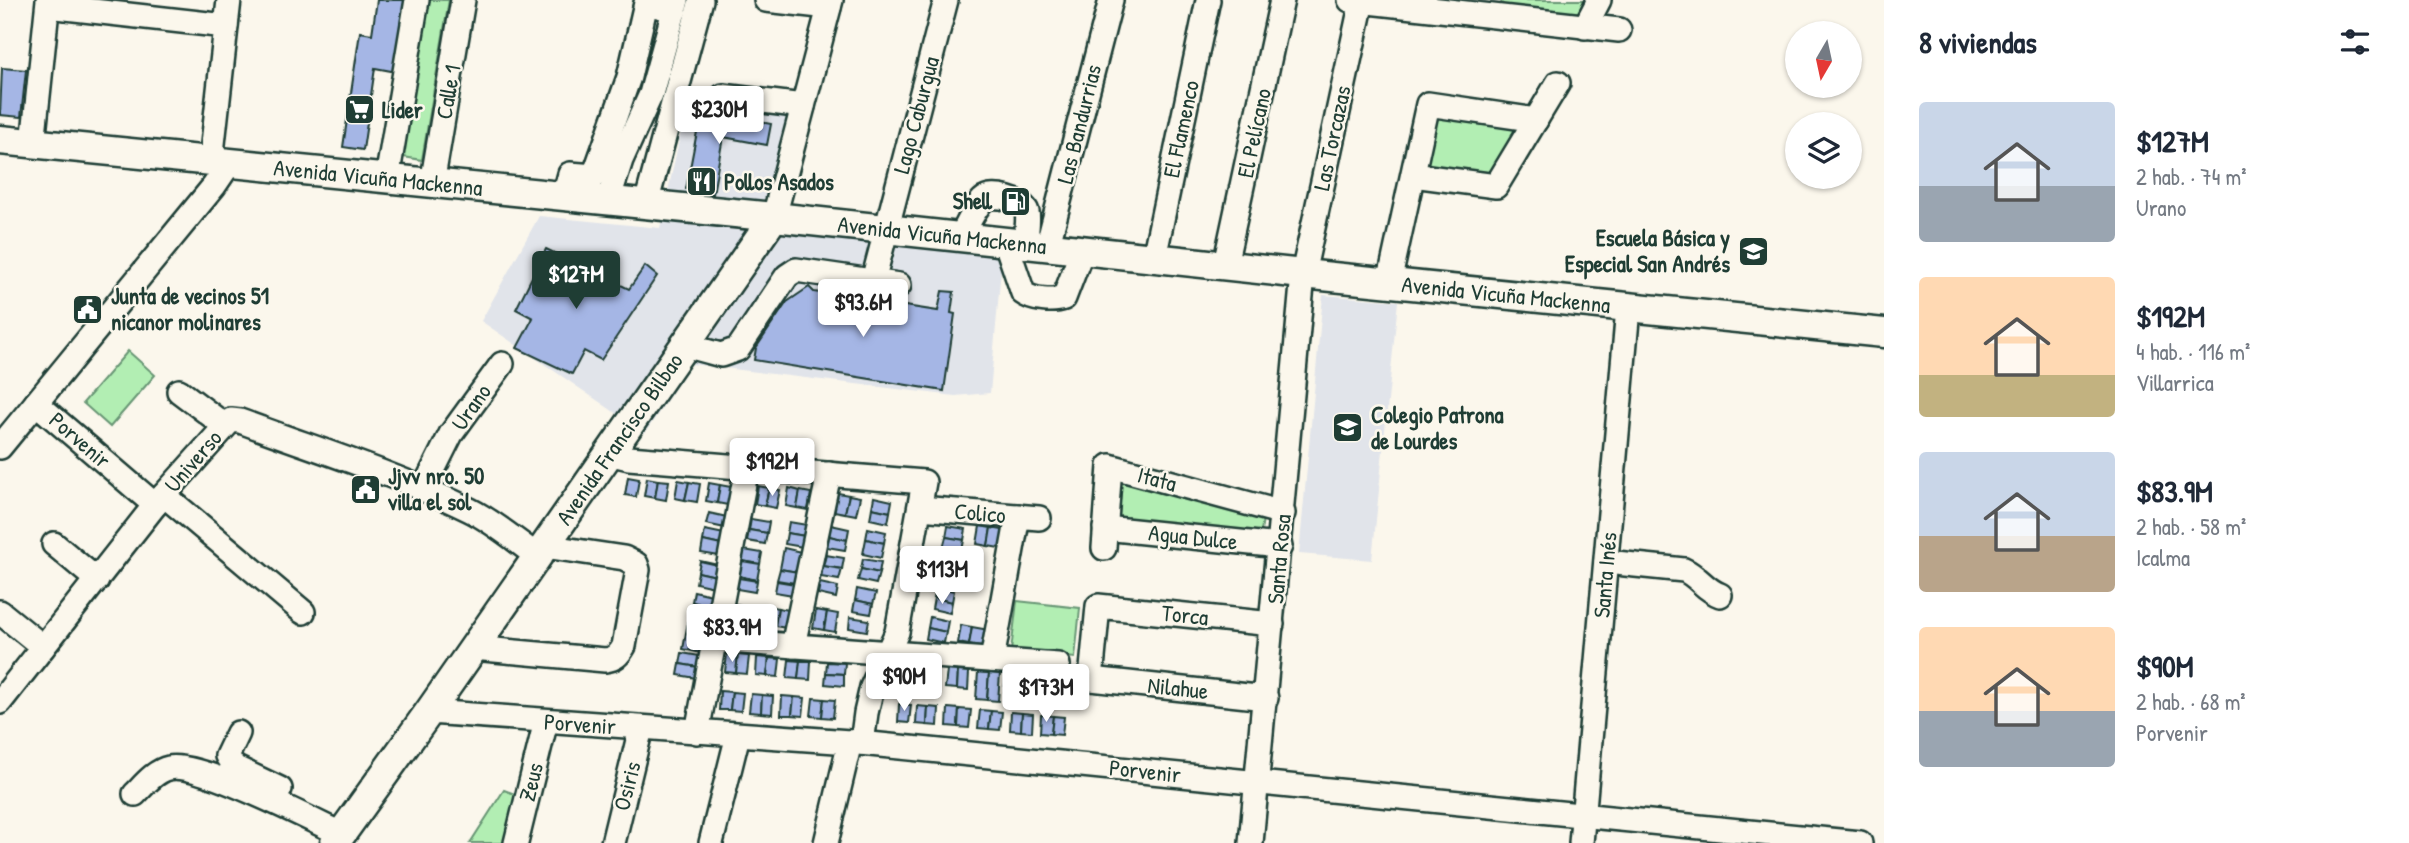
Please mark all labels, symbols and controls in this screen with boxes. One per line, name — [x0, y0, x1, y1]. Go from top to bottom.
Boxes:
north arrow — [1785, 21, 1862, 98]
map controls — [1785, 21, 1862, 189]
text: 8 viviendas — [1919, 22, 2037, 62]
icon: filters — [2336, 23, 2374, 61]
street label: Lago Caburgua — [885, 53, 946, 177]
street label: Las Bandurrias — [1049, 61, 1108, 187]
street label: Calle 1 — [428, 62, 467, 121]
street label: El Flamenco — [1155, 77, 1206, 180]
street label: Las Torcazas — [1305, 83, 1358, 193]
street label: El Pelícano — [1229, 85, 1278, 180]
pin: $230M — [670, 86, 768, 146]
supermarket icon: Lider — [342, 93, 376, 127]
text: $230M — [691, 93, 747, 124]
place label: Lider — [382, 94, 423, 125]
button: layers — [1785, 112, 1862, 189]
text: $127M — [2136, 121, 2209, 161]
icon: home — [1975, 130, 2059, 214]
street label: Avenida Vicuña Mackenna — [272, 151, 484, 203]
text: 2 hab. · 74 m² — [2136, 161, 2247, 192]
restaurant icon: Pollos Asados — [684, 165, 718, 199]
place label: Pollos Asados — [724, 166, 834, 197]
fuel station icon: Shell — [998, 184, 1032, 218]
place label: Shell — [953, 185, 993, 216]
text: Urano — [2136, 192, 2186, 223]
street label: Avenida Vicuña Mackenna — [836, 208, 1048, 261]
place label: Escuela Básica y Especial San Andrés — [1565, 222, 1730, 280]
school or university icon: Escuela Básica y Especial San Andrés — [1736, 234, 1770, 268]
pin: $127M — [527, 252, 625, 311]
text: $127M — [548, 258, 604, 289]
street label: Avenida Vicuña Mackenna — [1400, 268, 1612, 320]
place label: Junta de vecinos 51 nicanor molinares — [111, 280, 269, 337]
pin: $93.6M — [806, 280, 920, 339]
text: $93.6M — [834, 286, 892, 317]
public building icon: Junta de vecinos 51 nicanor molinares — [71, 292, 105, 326]
text: $192M — [2136, 296, 2205, 336]
icon: home — [1975, 305, 2059, 389]
text: 4 hab. · 116 m² — [2136, 336, 2250, 367]
street label: Avenida Francisco Bilbao — [548, 347, 690, 531]
text: Villarrica — [2136, 367, 2214, 398]
street label: Urano — [444, 377, 498, 436]
place label: Colegio Patrona de Lourdes — [1371, 399, 1504, 456]
street label: Porvenir — [43, 404, 118, 475]
school or university icon: Colegio Patrona de Lourdes — [1331, 411, 1365, 445]
street label: Universo — [157, 423, 228, 499]
pin: $192M — [723, 438, 821, 498]
text: $192M — [746, 445, 798, 476]
street label: Itata — [1134, 458, 1180, 499]
place label: Jjvv nro. 50 villa el sol — [388, 460, 484, 517]
text: $83.9M — [2136, 471, 2213, 511]
public building icon: Jjvv nro. 50 villa el sol — [348, 472, 382, 506]
icon: home — [1975, 480, 2059, 564]
street label: Colico — [953, 495, 1007, 530]
text: 2 hab. · 58 m² — [2136, 511, 2246, 542]
street label: Santa Rosa — [1259, 513, 1298, 605]
street label: Agua Dulce — [1147, 516, 1239, 557]
street label: Santa Inés — [1585, 531, 1624, 619]
text: Icalma — [2136, 542, 2190, 573]
pin: $113M — [893, 546, 991, 606]
text: $113M — [916, 553, 968, 584]
street label: Torca — [1160, 597, 1210, 632]
pin: $83.9M — [675, 604, 789, 664]
text: $83.9M — [703, 611, 761, 642]
text: $90M — [2136, 646, 2194, 686]
pin: $90M — [863, 654, 945, 713]
icon: home — [1975, 655, 2059, 739]
text: $90M — [882, 660, 926, 691]
pin: $173M — [997, 664, 1095, 724]
street label: Nilahue — [1146, 669, 1210, 706]
text: $173M — [1018, 671, 1074, 702]
text: 2 hab. · 68 m² — [2136, 686, 2246, 717]
street label: Porvenir — [543, 706, 617, 741]
text: Porvenir — [2136, 717, 2208, 748]
street label: Porvenir — [1108, 751, 1183, 790]
street label: Osiris — [605, 758, 648, 814]
street label: Zeus — [511, 759, 550, 804]

